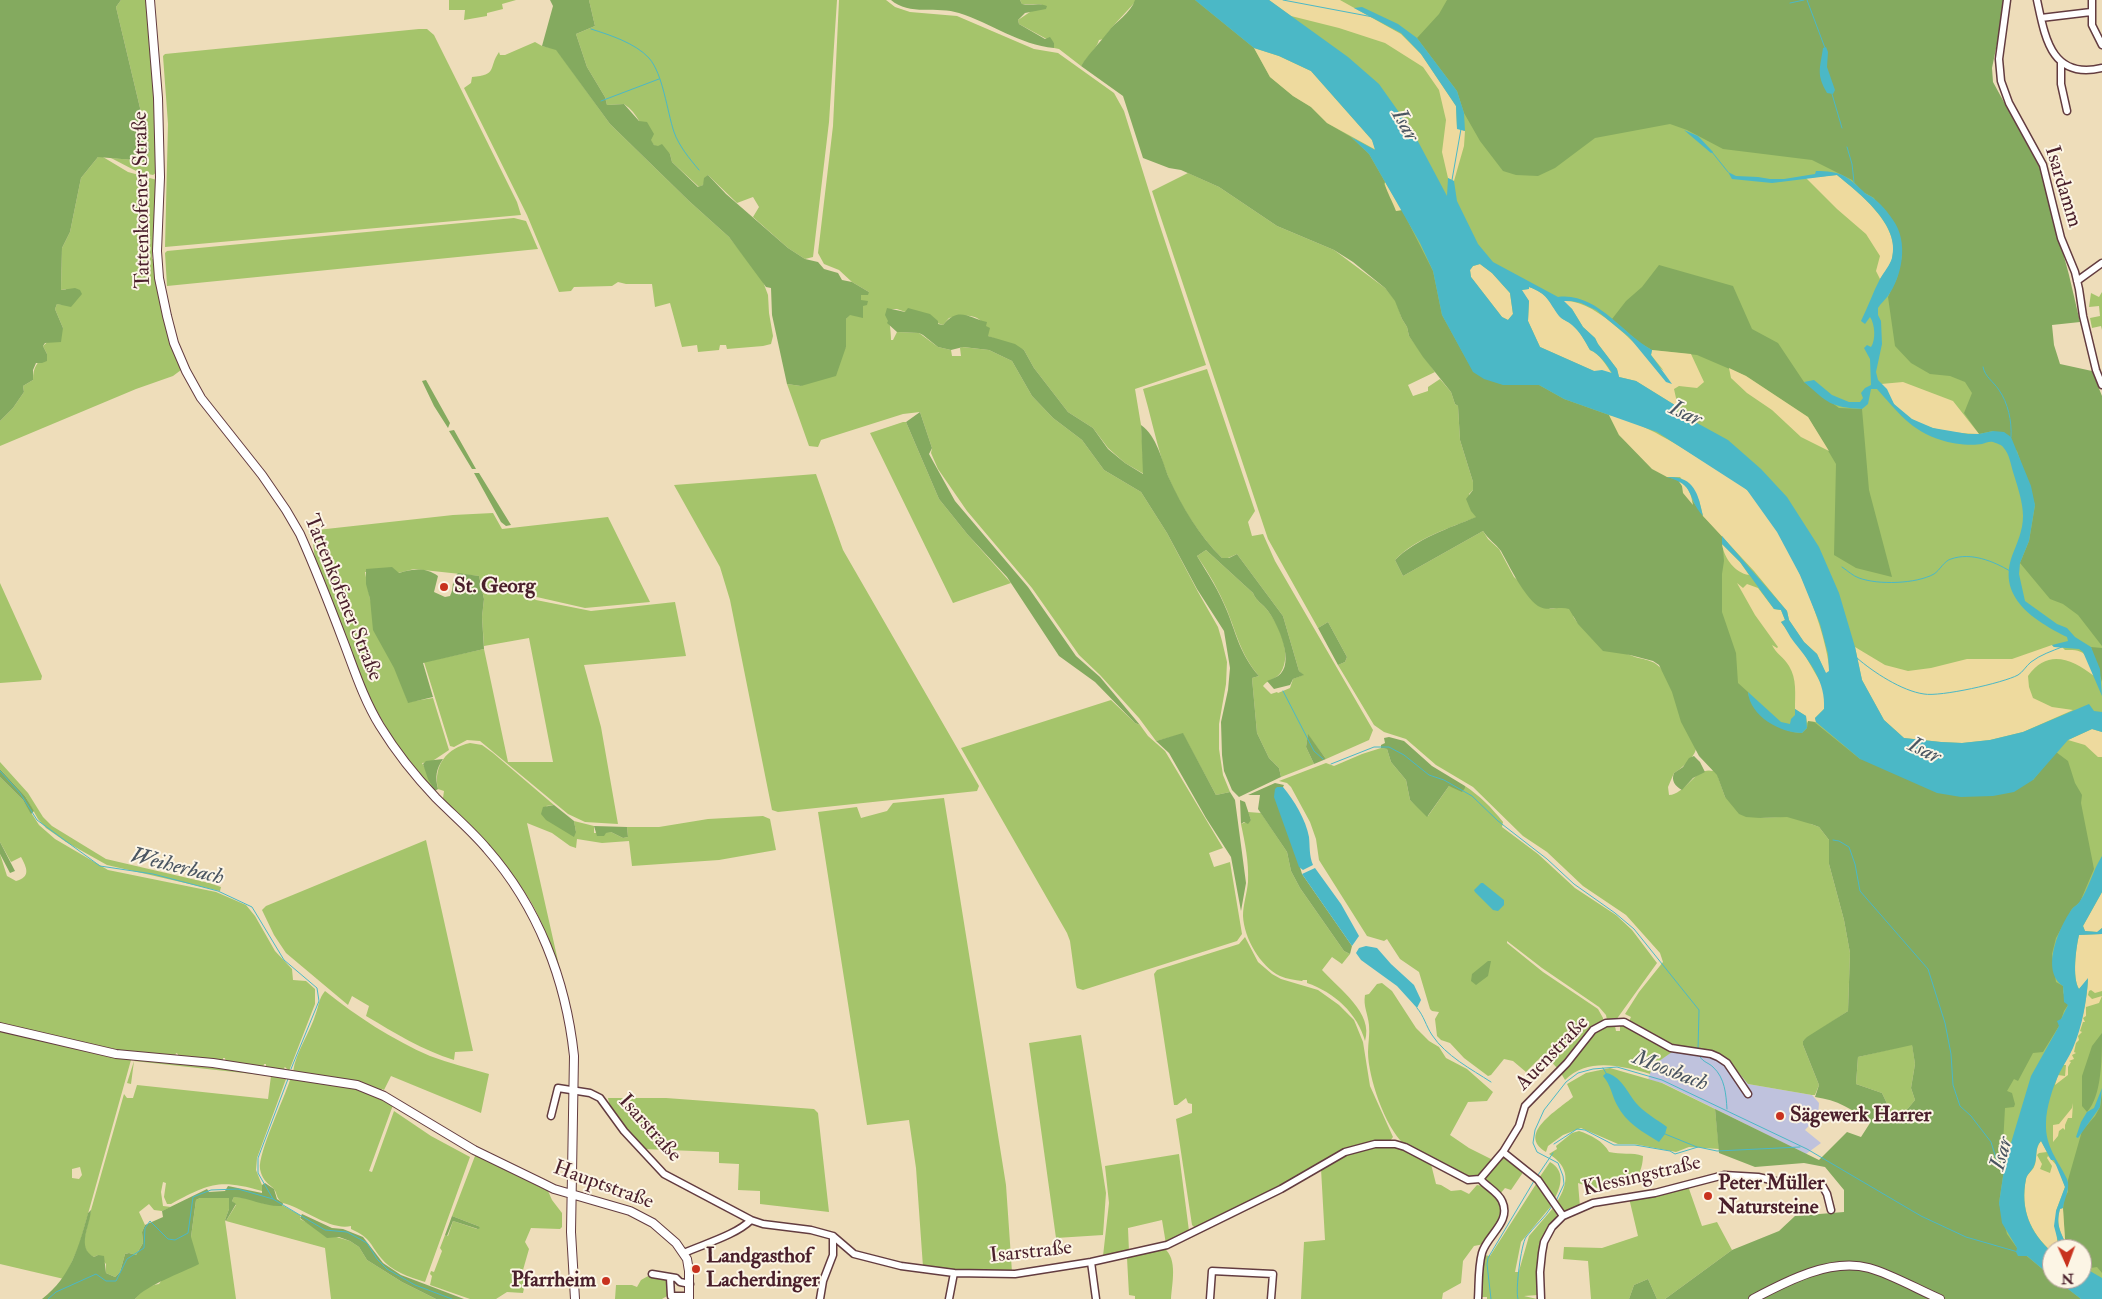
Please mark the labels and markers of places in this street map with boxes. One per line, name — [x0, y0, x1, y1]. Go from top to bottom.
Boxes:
place label: St. Georg — [454, 574, 536, 600]
marker: St. Georg — [438, 581, 450, 593]
place label: Sägewerk Harrer — [1790, 1103, 1931, 1129]
marker: Sägewerk Harrer — [1774, 1110, 1786, 1122]
place label: Peter Müller Natursteine — [1718, 1171, 1824, 1221]
marker: Peter Müller Natursteine — [1702, 1190, 1714, 1202]
place label: Landgasthof Lacherdinger — [706, 1244, 820, 1294]
marker: Landgasthof Lacherdinger — [690, 1263, 702, 1275]
place label: Pfarrheim — [511, 1268, 596, 1294]
marker: Pfarrheim — [600, 1275, 612, 1287]

